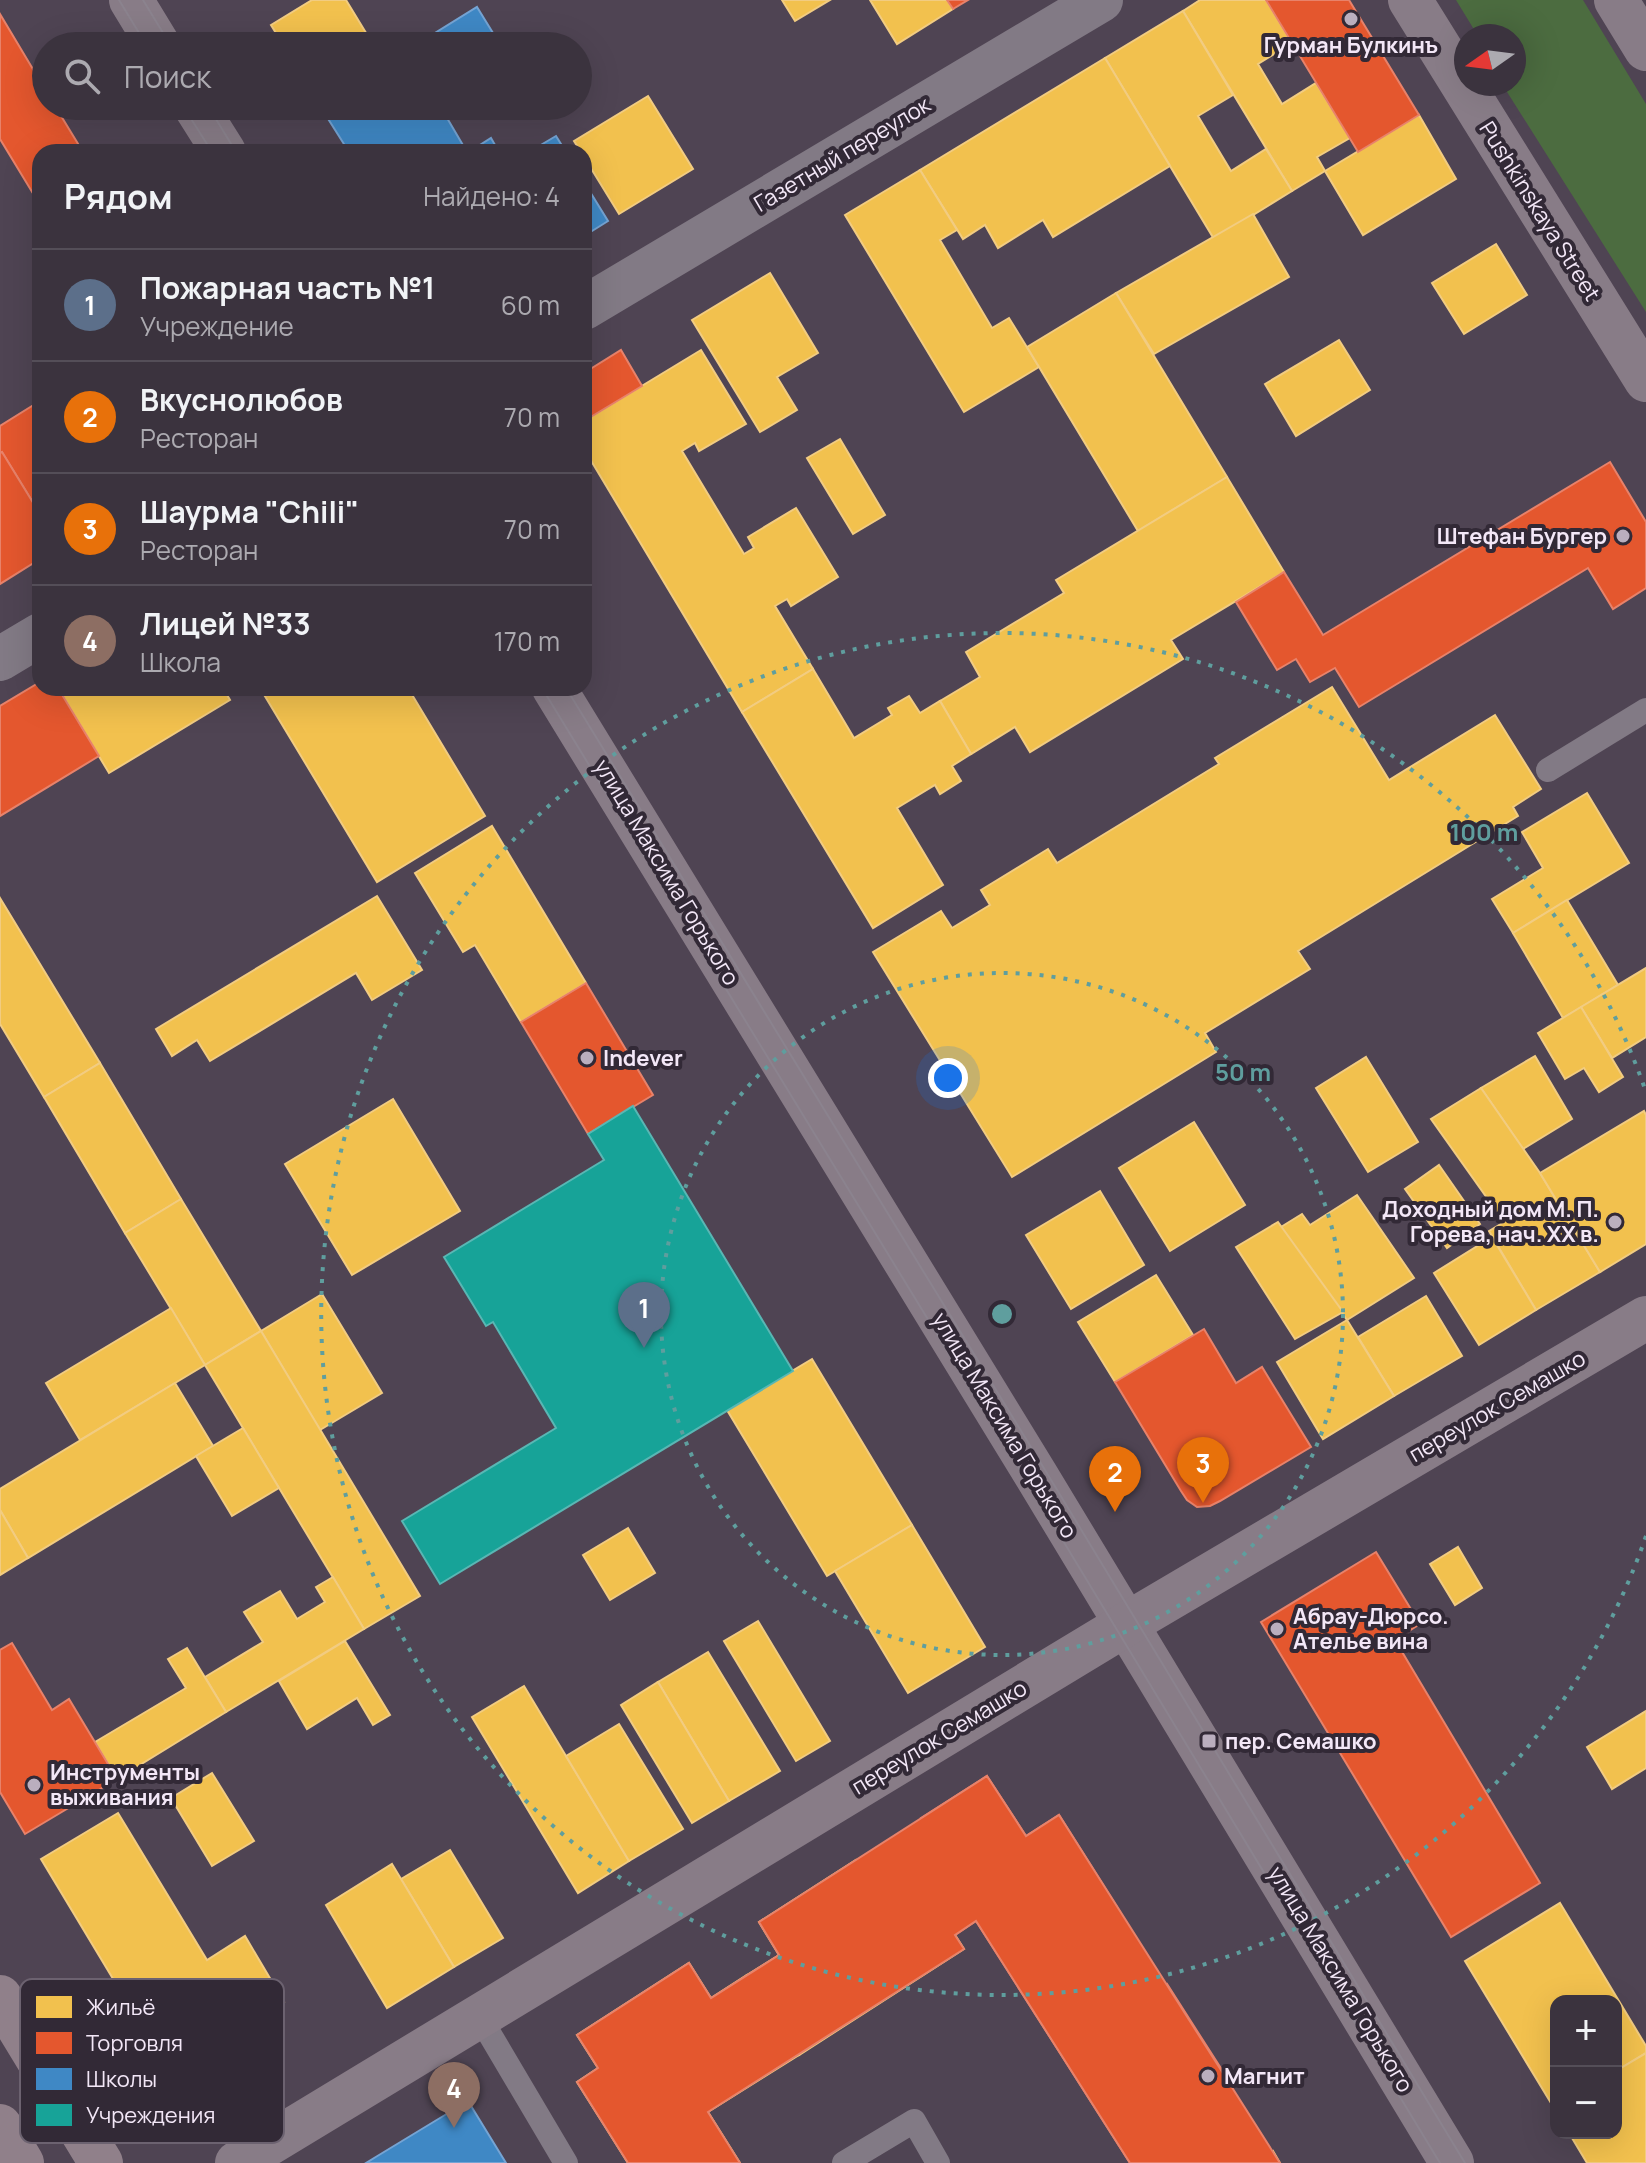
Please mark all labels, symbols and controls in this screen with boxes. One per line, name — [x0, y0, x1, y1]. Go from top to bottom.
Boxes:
marker: Гурман Булкинъ — [1342, 10, 1360, 28]
north arrow — [1454, 24, 1526, 96]
place label: Гурман Булкинъ — [1264, 30, 1438, 60]
search box — [32, 32, 592, 120]
icon: search — [60, 54, 104, 98]
text: Поиск — [124, 56, 211, 97]
street label: Газетный переулок — [748, 89, 937, 219]
street label: Pushkinskaya Street — [1473, 115, 1608, 307]
text: Рядом — [64, 173, 173, 219]
text: Найдено: 4 — [423, 178, 560, 214]
text: Пожарная часть №1 — [140, 267, 435, 308]
text: 1 — [84, 287, 96, 323]
text: 60 m — [501, 287, 560, 323]
text: Учреждение — [140, 308, 294, 344]
text: Вкуснолюбов — [140, 379, 343, 420]
text: 2 — [82, 399, 98, 435]
text: 70 m — [504, 399, 560, 435]
text: Ресторан — [140, 420, 258, 456]
text: Шаурма "Chili" — [140, 491, 359, 532]
text: 3 — [82, 511, 98, 547]
text: 70 m — [504, 511, 560, 547]
place label: Штефан Бургер — [1437, 521, 1607, 551]
marker: Штефан Бургер — [1614, 527, 1632, 545]
text: Ресторан — [140, 532, 258, 568]
text: Лицей №33 — [140, 603, 311, 644]
text: 4 — [82, 623, 98, 659]
text: 170 m — [494, 623, 560, 659]
text: Школа — [140, 644, 221, 680]
street label: улица Максима Горького — [587, 753, 747, 991]
text: 100 m — [1450, 815, 1518, 848]
place label: Indever — [603, 1043, 683, 1073]
marker: Indever — [578, 1049, 596, 1067]
text: 50 m — [1215, 1055, 1271, 1088]
your location — [928, 1058, 968, 1098]
place label: Доходный дом М. П. Горева, нач. ХХ в. — [1382, 1194, 1599, 1249]
marker: Доходный дом М. П. Горева, нач. ХХ в. — [1606, 1213, 1624, 1231]
pin: 1 — [618, 1282, 670, 1348]
centre of rings — [988, 1300, 1016, 1328]
street label: улица Максима Горького — [925, 1306, 1085, 1544]
street label: переулок Семашко — [1403, 1343, 1591, 1469]
pin: 3 — [1177, 1437, 1229, 1503]
pin: 2 — [1089, 1446, 1141, 1512]
place label: Абрау-Дюрсо. Ателье вина — [1293, 1601, 1449, 1656]
marker: Абрау-Дюрсо. Ателье вина — [1268, 1620, 1286, 1638]
street label: переулок Семашко — [846, 1673, 1032, 1801]
place label: пер. Семашко — [1225, 1726, 1377, 1756]
marker: пер. Семашко — [1200, 1732, 1218, 1750]
place label: Инструменты выживания — [50, 1757, 200, 1812]
marker: Инструменты выживания — [25, 1776, 43, 1794]
street label: улица Максима Горького — [1261, 1860, 1421, 2098]
legend — [20, 1979, 284, 2143]
text: Жильё — [86, 1992, 156, 2022]
map controls — [1550, 1995, 1622, 2139]
button: + — [1550, 1995, 1622, 2067]
text: Торговля — [86, 2028, 183, 2058]
place label: Магнит — [1224, 2061, 1305, 2091]
pin: 4 — [428, 2062, 480, 2128]
text: Школы — [86, 2064, 157, 2094]
marker: Магнит — [1199, 2067, 1217, 2085]
button: − — [1550, 2067, 1622, 2139]
text: Учреждения — [86, 2100, 215, 2130]

